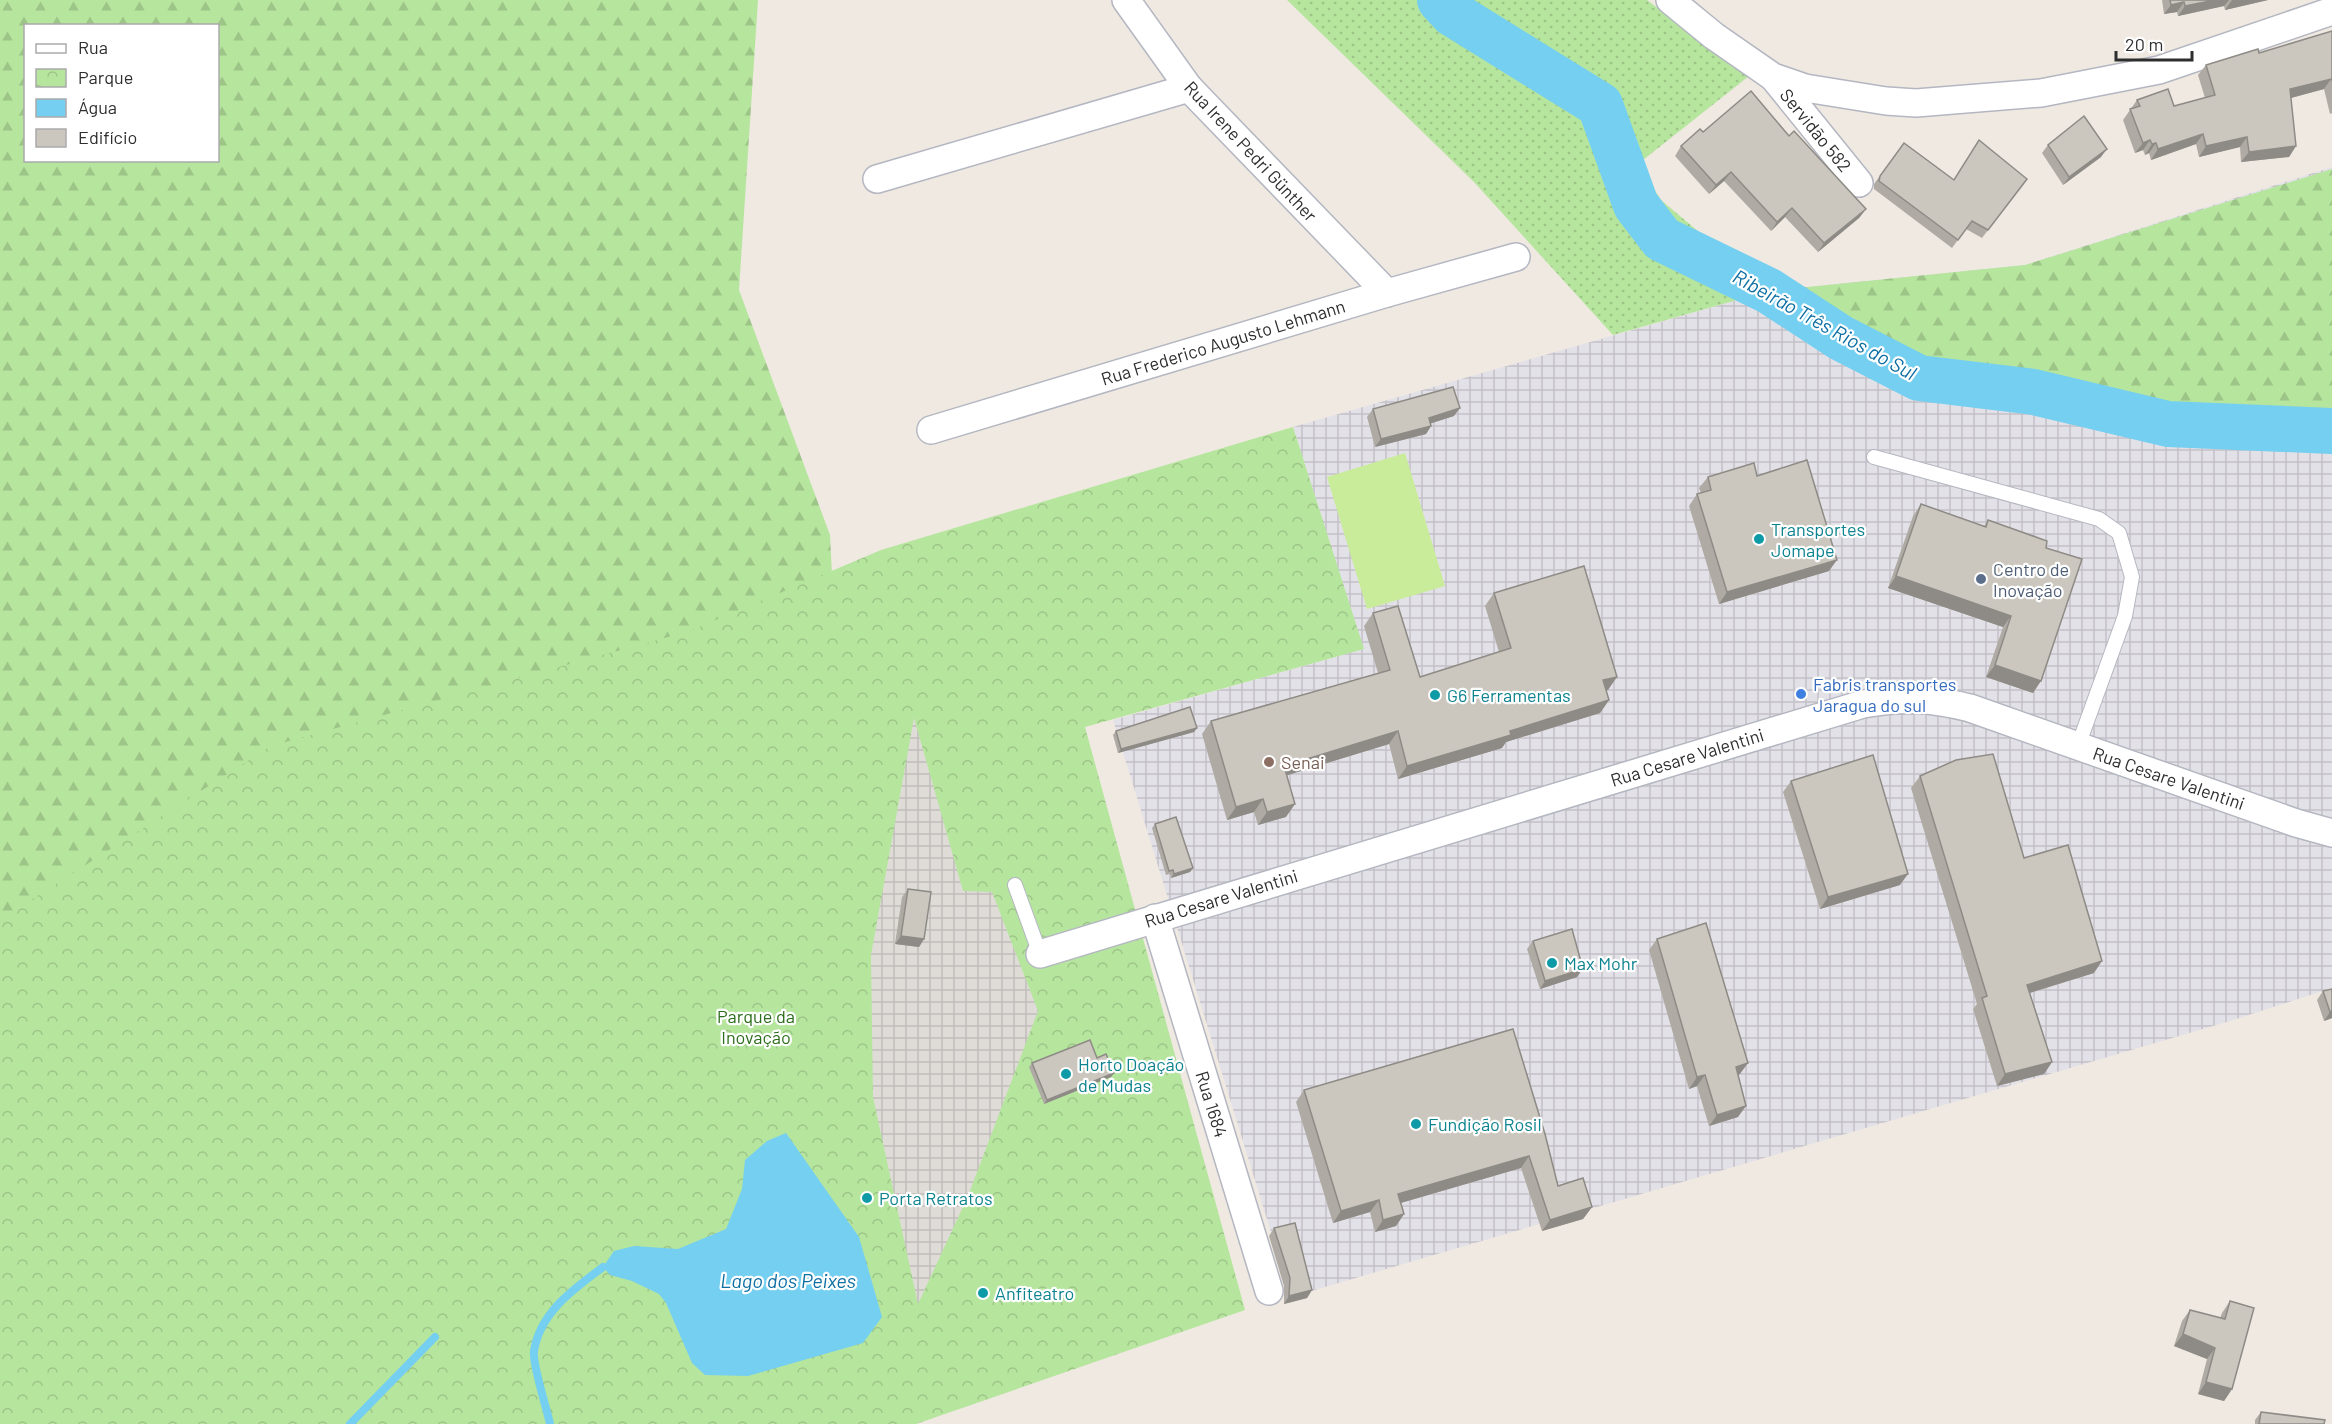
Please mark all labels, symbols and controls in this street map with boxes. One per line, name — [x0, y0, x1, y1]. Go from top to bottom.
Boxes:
legend — [24, 24, 219, 162]
scale bar — [2116, 24, 2192, 62]
text: 20 m — [2125, 33, 2163, 55]
text: Rua — [78, 36, 108, 58]
text: Parque — [78, 66, 133, 88]
street label: Rua Irene Pedri Günther — [1180, 76, 1322, 226]
street label: Servidão 582 — [1776, 84, 1856, 176]
text: Água — [78, 96, 117, 118]
text: Edifício — [78, 126, 137, 148]
water label: Ribeirão Três Rios do Sul — [1729, 264, 1921, 385]
street label: Rua Frederico Augusto Lehmann — [1098, 294, 1348, 390]
place label: Transportes Jomape — [1771, 518, 1865, 561]
marker: Transportes Jomape — [1752, 532, 1766, 546]
place label: Centro de Inovação — [1993, 558, 2069, 601]
marker: Centro de Inovação — [1974, 572, 1988, 586]
place label: Fabris transportes Jaragua do sul — [1813, 673, 1957, 716]
place label: G6 Ferramentas — [1447, 684, 1571, 706]
marker: Fabris transportes Jaragua do sul — [1794, 687, 1808, 701]
marker: G6 Ferramentas — [1428, 688, 1442, 702]
street label: Rua Cesare Valentini — [1608, 723, 1766, 791]
street label: Rua Cesare Valentini — [2090, 742, 2248, 814]
place label: Senai — [1281, 751, 1325, 773]
marker: Senai — [1262, 755, 1276, 769]
street label: Rua Cesare Valentini — [1142, 864, 1300, 932]
place label: Max Mohr — [1564, 952, 1638, 974]
marker: Max Mohr — [1545, 956, 1559, 970]
park label: Parque da Inovação — [717, 1005, 795, 1048]
place label: Horto Doação de Mudas — [1078, 1053, 1184, 1096]
marker: Horto Doação de Mudas — [1059, 1067, 1073, 1081]
street label: Rua 1684 — [1191, 1068, 1233, 1140]
place label: Fundição Rosil — [1428, 1113, 1542, 1135]
marker: Fundição Rosil — [1409, 1117, 1423, 1131]
place label: Porta Retratos — [879, 1187, 993, 1209]
marker: Porta Retratos — [860, 1191, 874, 1205]
water label: Lago dos Peixes — [720, 1268, 856, 1292]
place label: Anfiteatro — [995, 1282, 1074, 1304]
marker: Anfiteatro — [976, 1286, 990, 1300]

